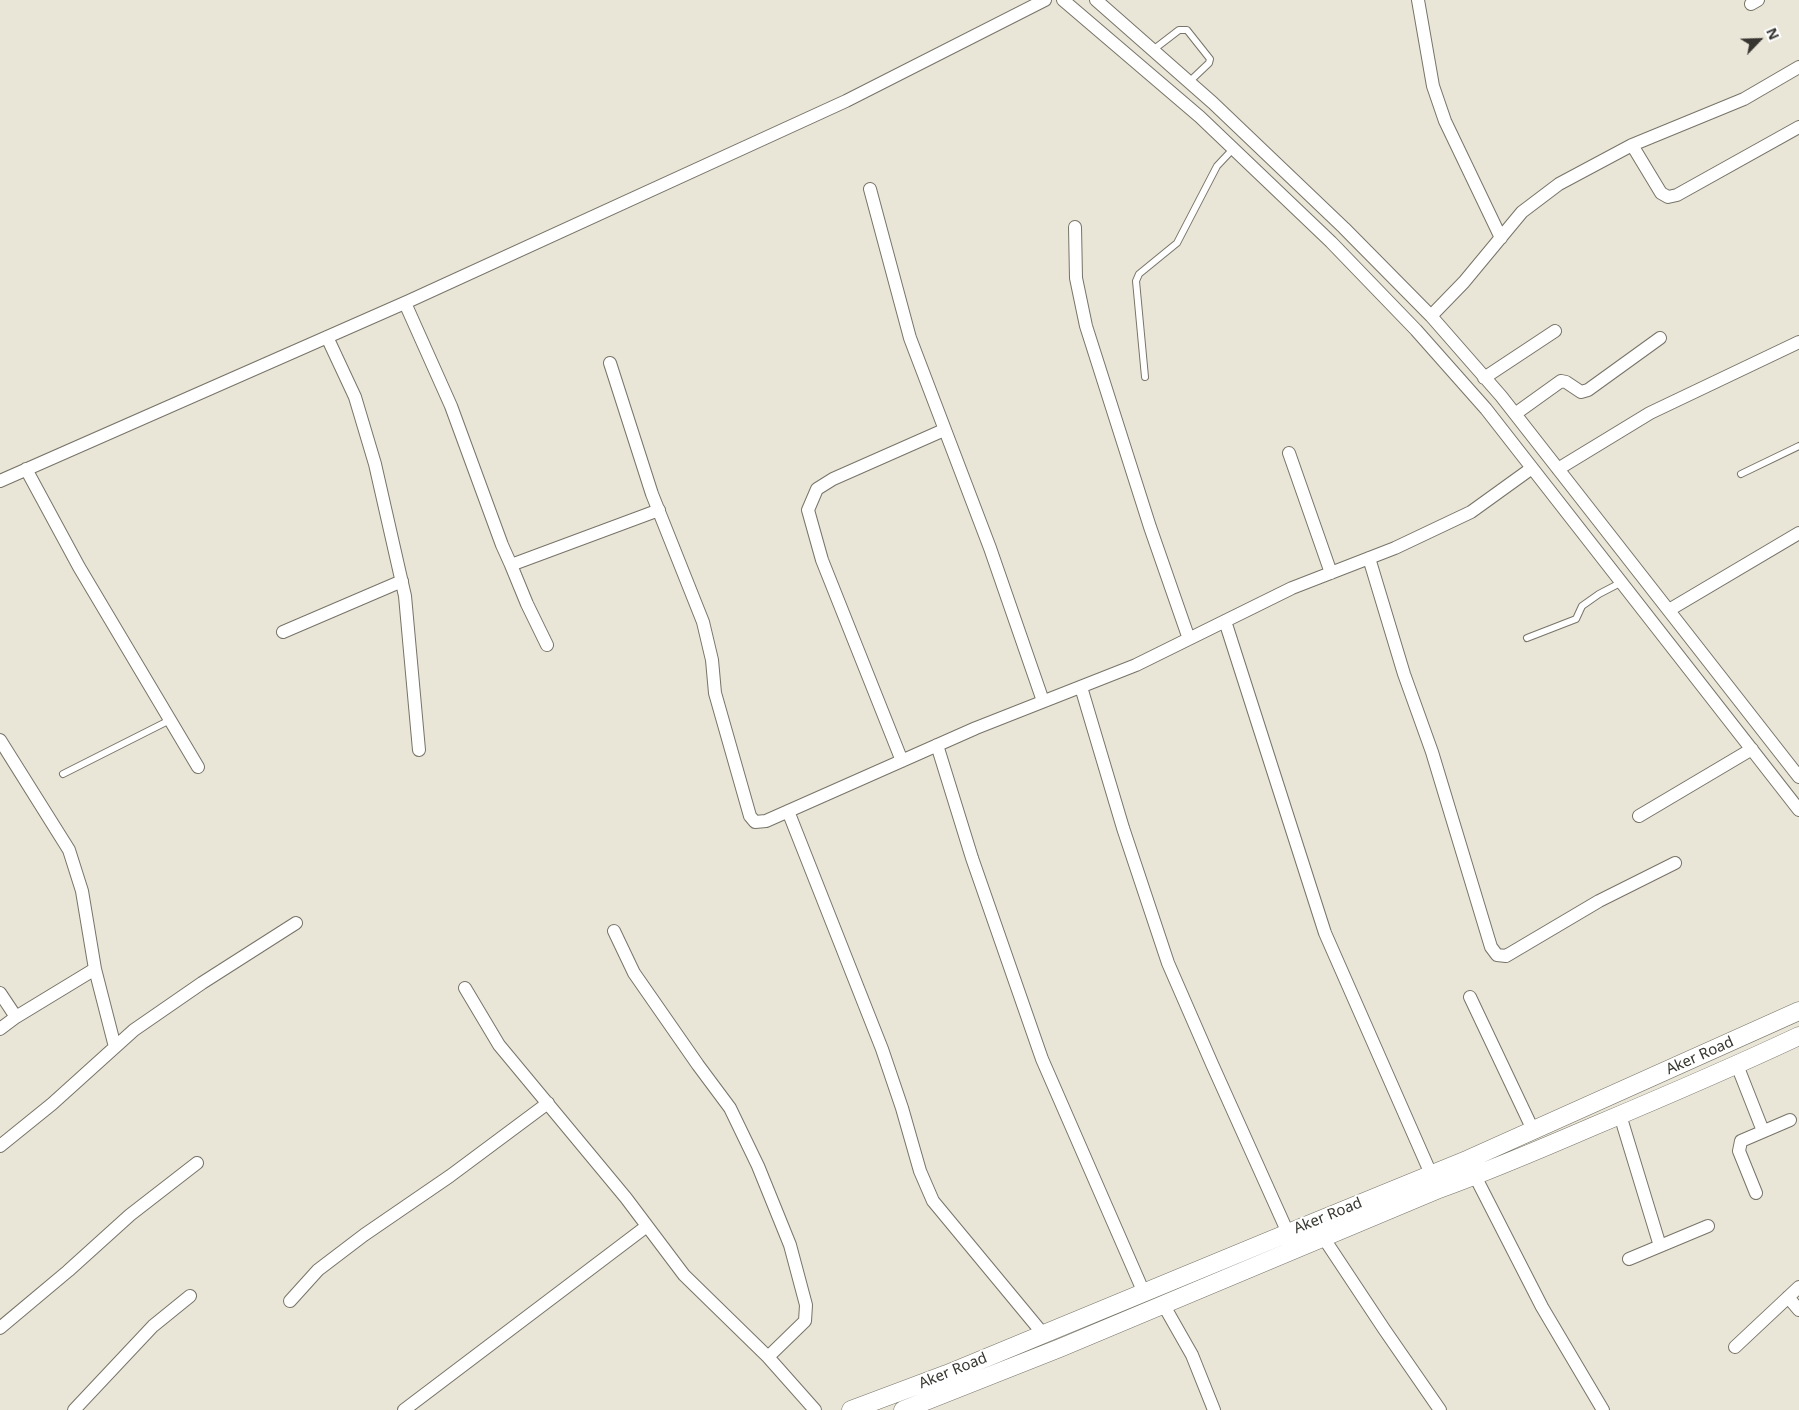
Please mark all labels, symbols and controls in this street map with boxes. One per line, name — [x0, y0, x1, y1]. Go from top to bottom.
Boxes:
north arrow — [1734, 15, 1784, 65]
text: N — [1762, 25, 1784, 43]
street label: Aker Road — [1663, 1033, 1737, 1079]
street label: Aker Road — [1291, 1194, 1365, 1238]
street label: Aker Road — [916, 1349, 990, 1393]

